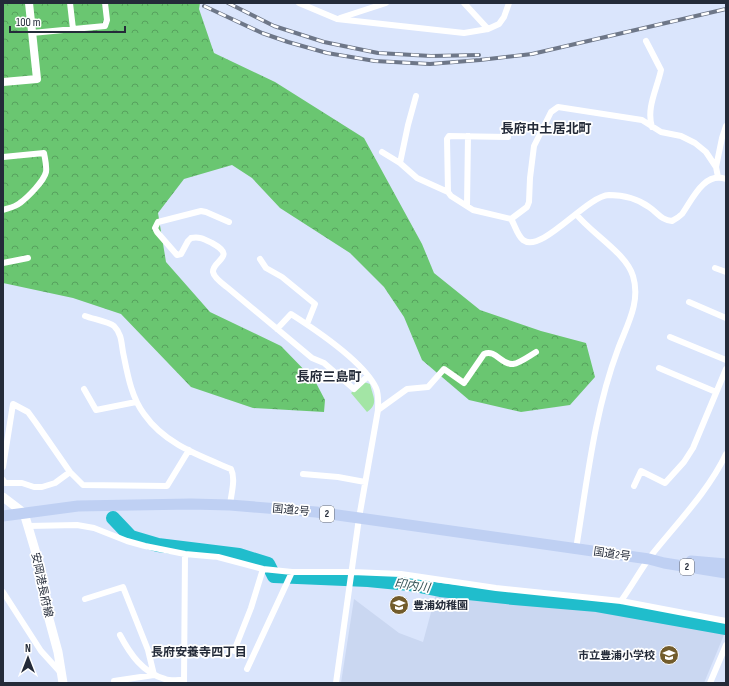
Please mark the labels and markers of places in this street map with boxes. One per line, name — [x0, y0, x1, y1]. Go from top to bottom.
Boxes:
school or university icon: 豊浦幼稚園 — [388, 594, 410, 616]
place label: 豊浦幼稚園 — [413, 599, 468, 612]
school or university icon: 市立豊浦小学校 — [658, 644, 680, 666]
place label: 市立豊浦小学校 — [578, 649, 655, 662]

